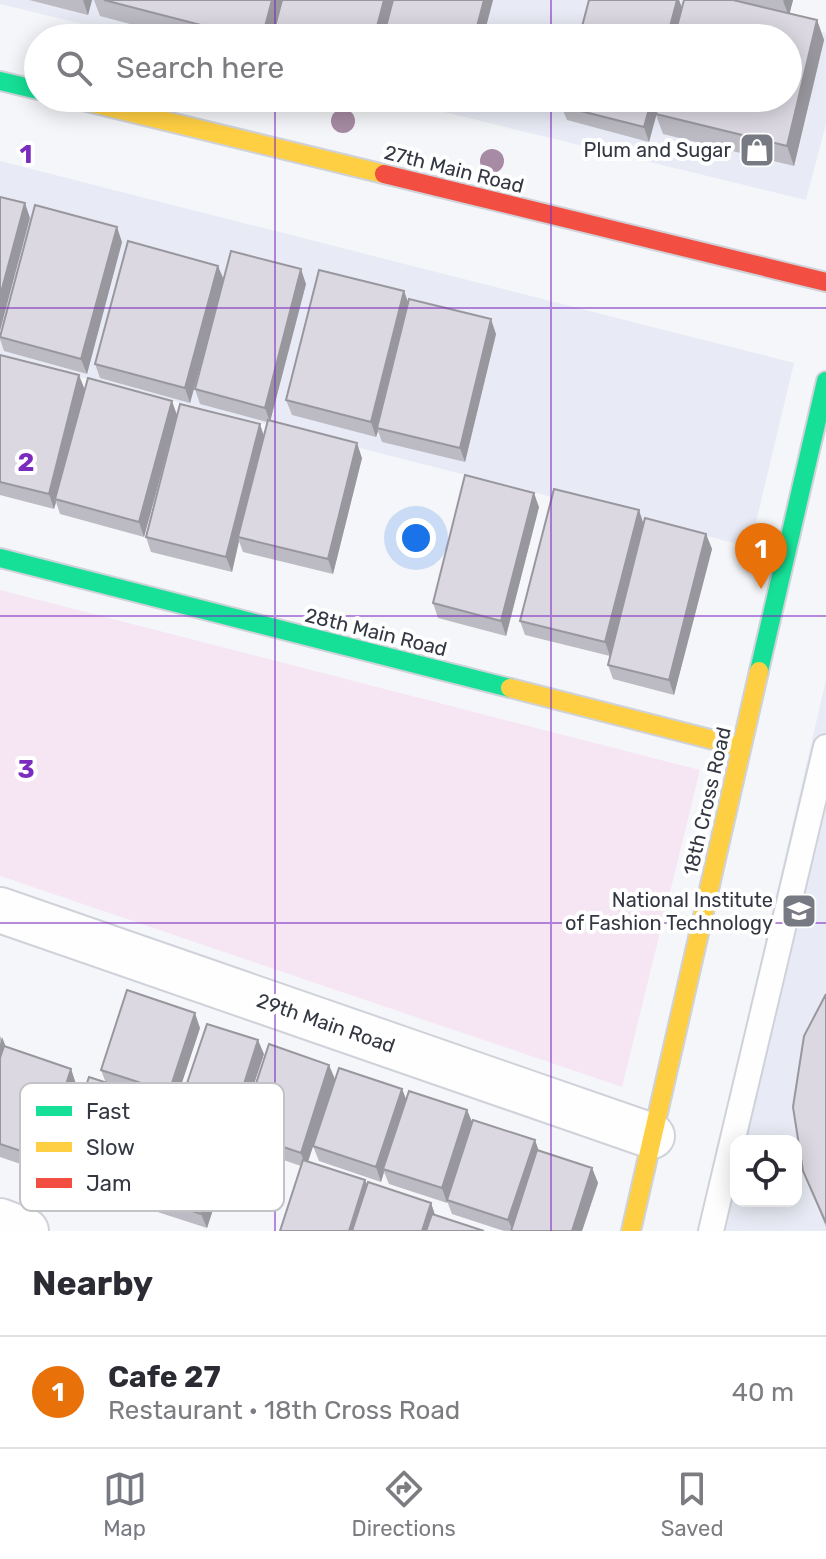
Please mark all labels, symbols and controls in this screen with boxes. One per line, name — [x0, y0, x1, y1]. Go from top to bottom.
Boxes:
search box — [24, 24, 802, 112]
icon: search — [52, 46, 96, 90]
text: Search here — [116, 50, 284, 86]
shop icon: Plum and Sugar — [738, 131, 776, 169]
place label: Plum and Sugar — [584, 138, 731, 162]
text: 1 — [20, 139, 32, 170]
street label: 27th Main Road — [382, 140, 526, 198]
text: 2 — [18, 447, 34, 478]
your location — [396, 518, 436, 558]
pin: 1 — [735, 523, 787, 589]
street label: 28th Main Road — [302, 603, 450, 661]
street label: 18th Cross Road — [678, 725, 736, 877]
text: 3 — [17, 754, 35, 785]
place label: National Institute of Fashion Technology — [565, 888, 773, 935]
school or university icon: National Institute of Fashion Technology — [780, 892, 818, 930]
street label: 29th Main Road — [254, 988, 398, 1058]
legend — [20, 1083, 284, 1211]
text: Fast — [86, 1098, 131, 1125]
text: Slow — [86, 1134, 135, 1161]
map controls — [730, 1135, 802, 1207]
button: locate — [730, 1135, 802, 1207]
text: Jam — [86, 1170, 132, 1197]
text: Nearby — [32, 1263, 153, 1304]
text: Cafe 27 — [108, 1359, 221, 1395]
text: 1 — [52, 1377, 64, 1408]
text: 40 m — [732, 1377, 794, 1408]
text: Restaurant · 18th Cross Road — [108, 1395, 460, 1426]
tab: Map — [103, 1467, 147, 1542]
tab: Directions — [352, 1467, 456, 1542]
tab: Saved — [661, 1467, 724, 1542]

